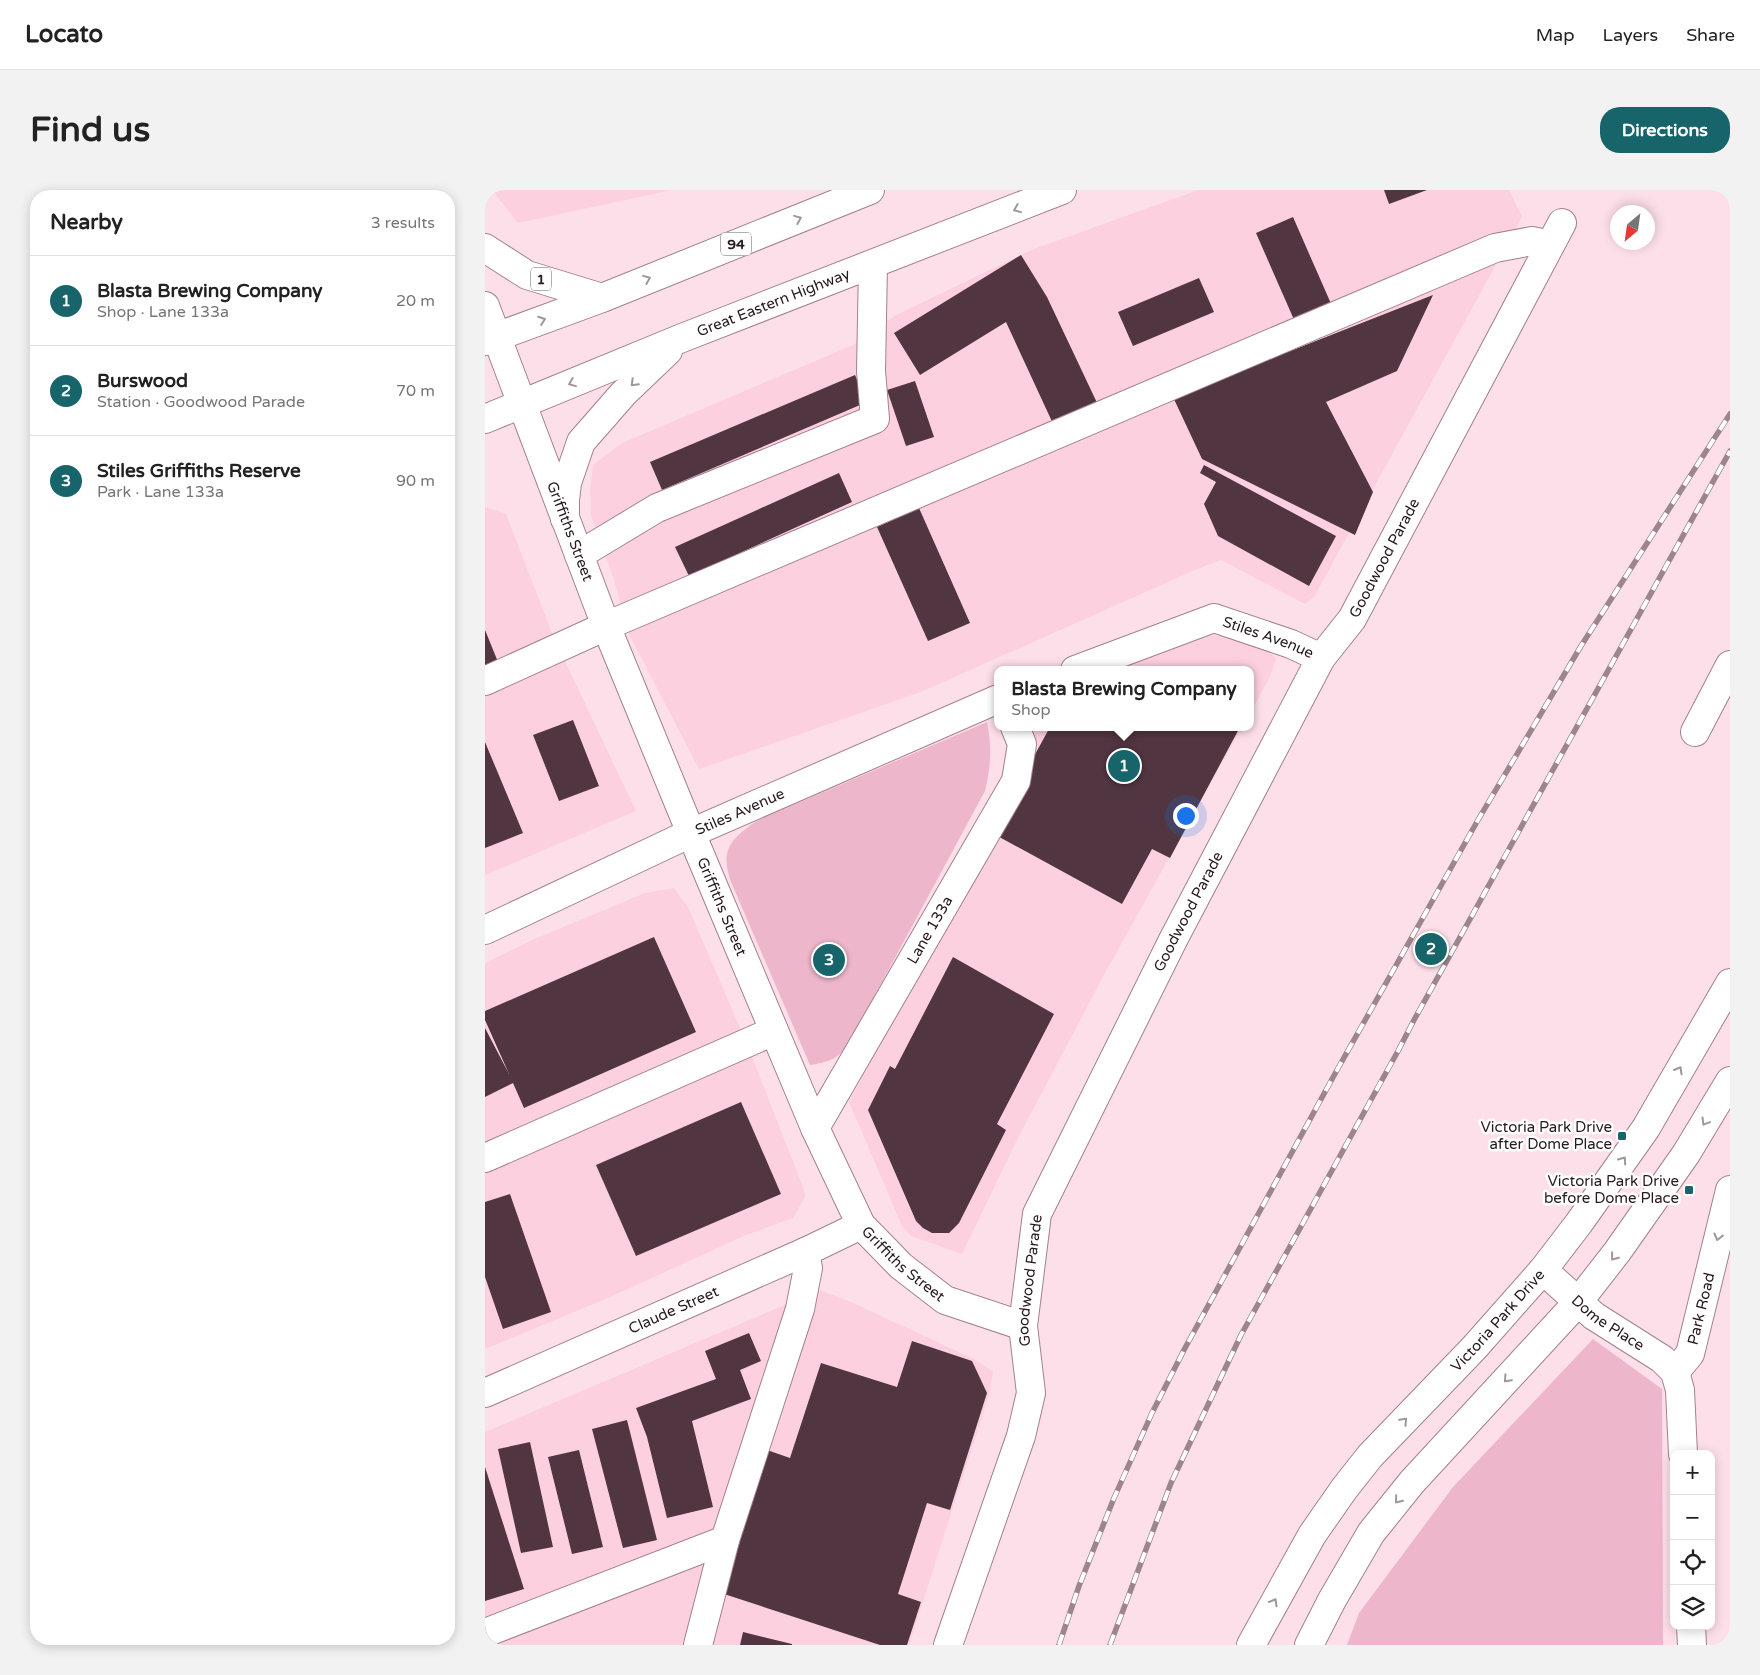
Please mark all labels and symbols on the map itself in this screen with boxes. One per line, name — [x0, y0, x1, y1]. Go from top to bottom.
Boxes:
one-way arrow — [1013, 202, 1022, 213]
north arrow — [1610, 205, 1655, 250]
one-way arrow — [793, 215, 802, 225]
road number: 94 — [721, 232, 751, 256]
street label: Great Eastern Highway — [694, 264, 852, 340]
road number: 1 — [531, 268, 551, 290]
one-way arrow — [642, 275, 651, 286]
one-way arrow — [537, 316, 546, 326]
one-way arrow — [568, 377, 577, 387]
one-way arrow — [631, 377, 640, 386]
street label: Griffiths Street — [543, 479, 597, 584]
street label: Goodwood Parade — [1345, 495, 1423, 621]
street label: Stiles Avenue — [1220, 613, 1317, 662]
pin: 1 — [1108, 747, 1140, 785]
street label: Stiles Avenue — [692, 784, 787, 839]
your location — [1173, 803, 1199, 829]
street label: Goodwood Parade — [1150, 848, 1227, 975]
street label: Griffiths Street — [693, 855, 751, 959]
street label: Lane 133a — [903, 893, 956, 967]
pin: 2 — [1415, 930, 1447, 968]
pin: 3 — [813, 941, 845, 979]
one-way arrow — [1673, 1067, 1683, 1076]
one-way arrow — [1701, 1117, 1711, 1126]
place label: Victoria Park Drive after Dome Place — [1481, 1118, 1612, 1153]
marker: Victoria Park Drive after Dome Place — [1616, 1130, 1628, 1142]
one-way arrow — [1617, 1156, 1626, 1166]
place label: Victoria Park Drive before Dome Place — [1544, 1172, 1679, 1207]
marker: Victoria Park Drive before Dome Place — [1683, 1184, 1695, 1196]
street label: Goodwood Parade — [1014, 1213, 1046, 1347]
street label: Griffiths Street — [858, 1222, 949, 1306]
one-way arrow — [1713, 1233, 1724, 1242]
one-way arrow — [1611, 1251, 1619, 1260]
street label: Victoria Park Drive — [1447, 1266, 1548, 1376]
street label: Park Road — [1684, 1271, 1719, 1347]
street label: Claude Street — [626, 1282, 722, 1338]
street label: Dome Place — [1568, 1291, 1648, 1354]
one-way arrow — [1504, 1373, 1513, 1382]
one-way arrow — [1398, 1417, 1407, 1426]
one-way arrow — [1395, 1494, 1404, 1503]
one-way arrow — [1268, 1599, 1278, 1608]

